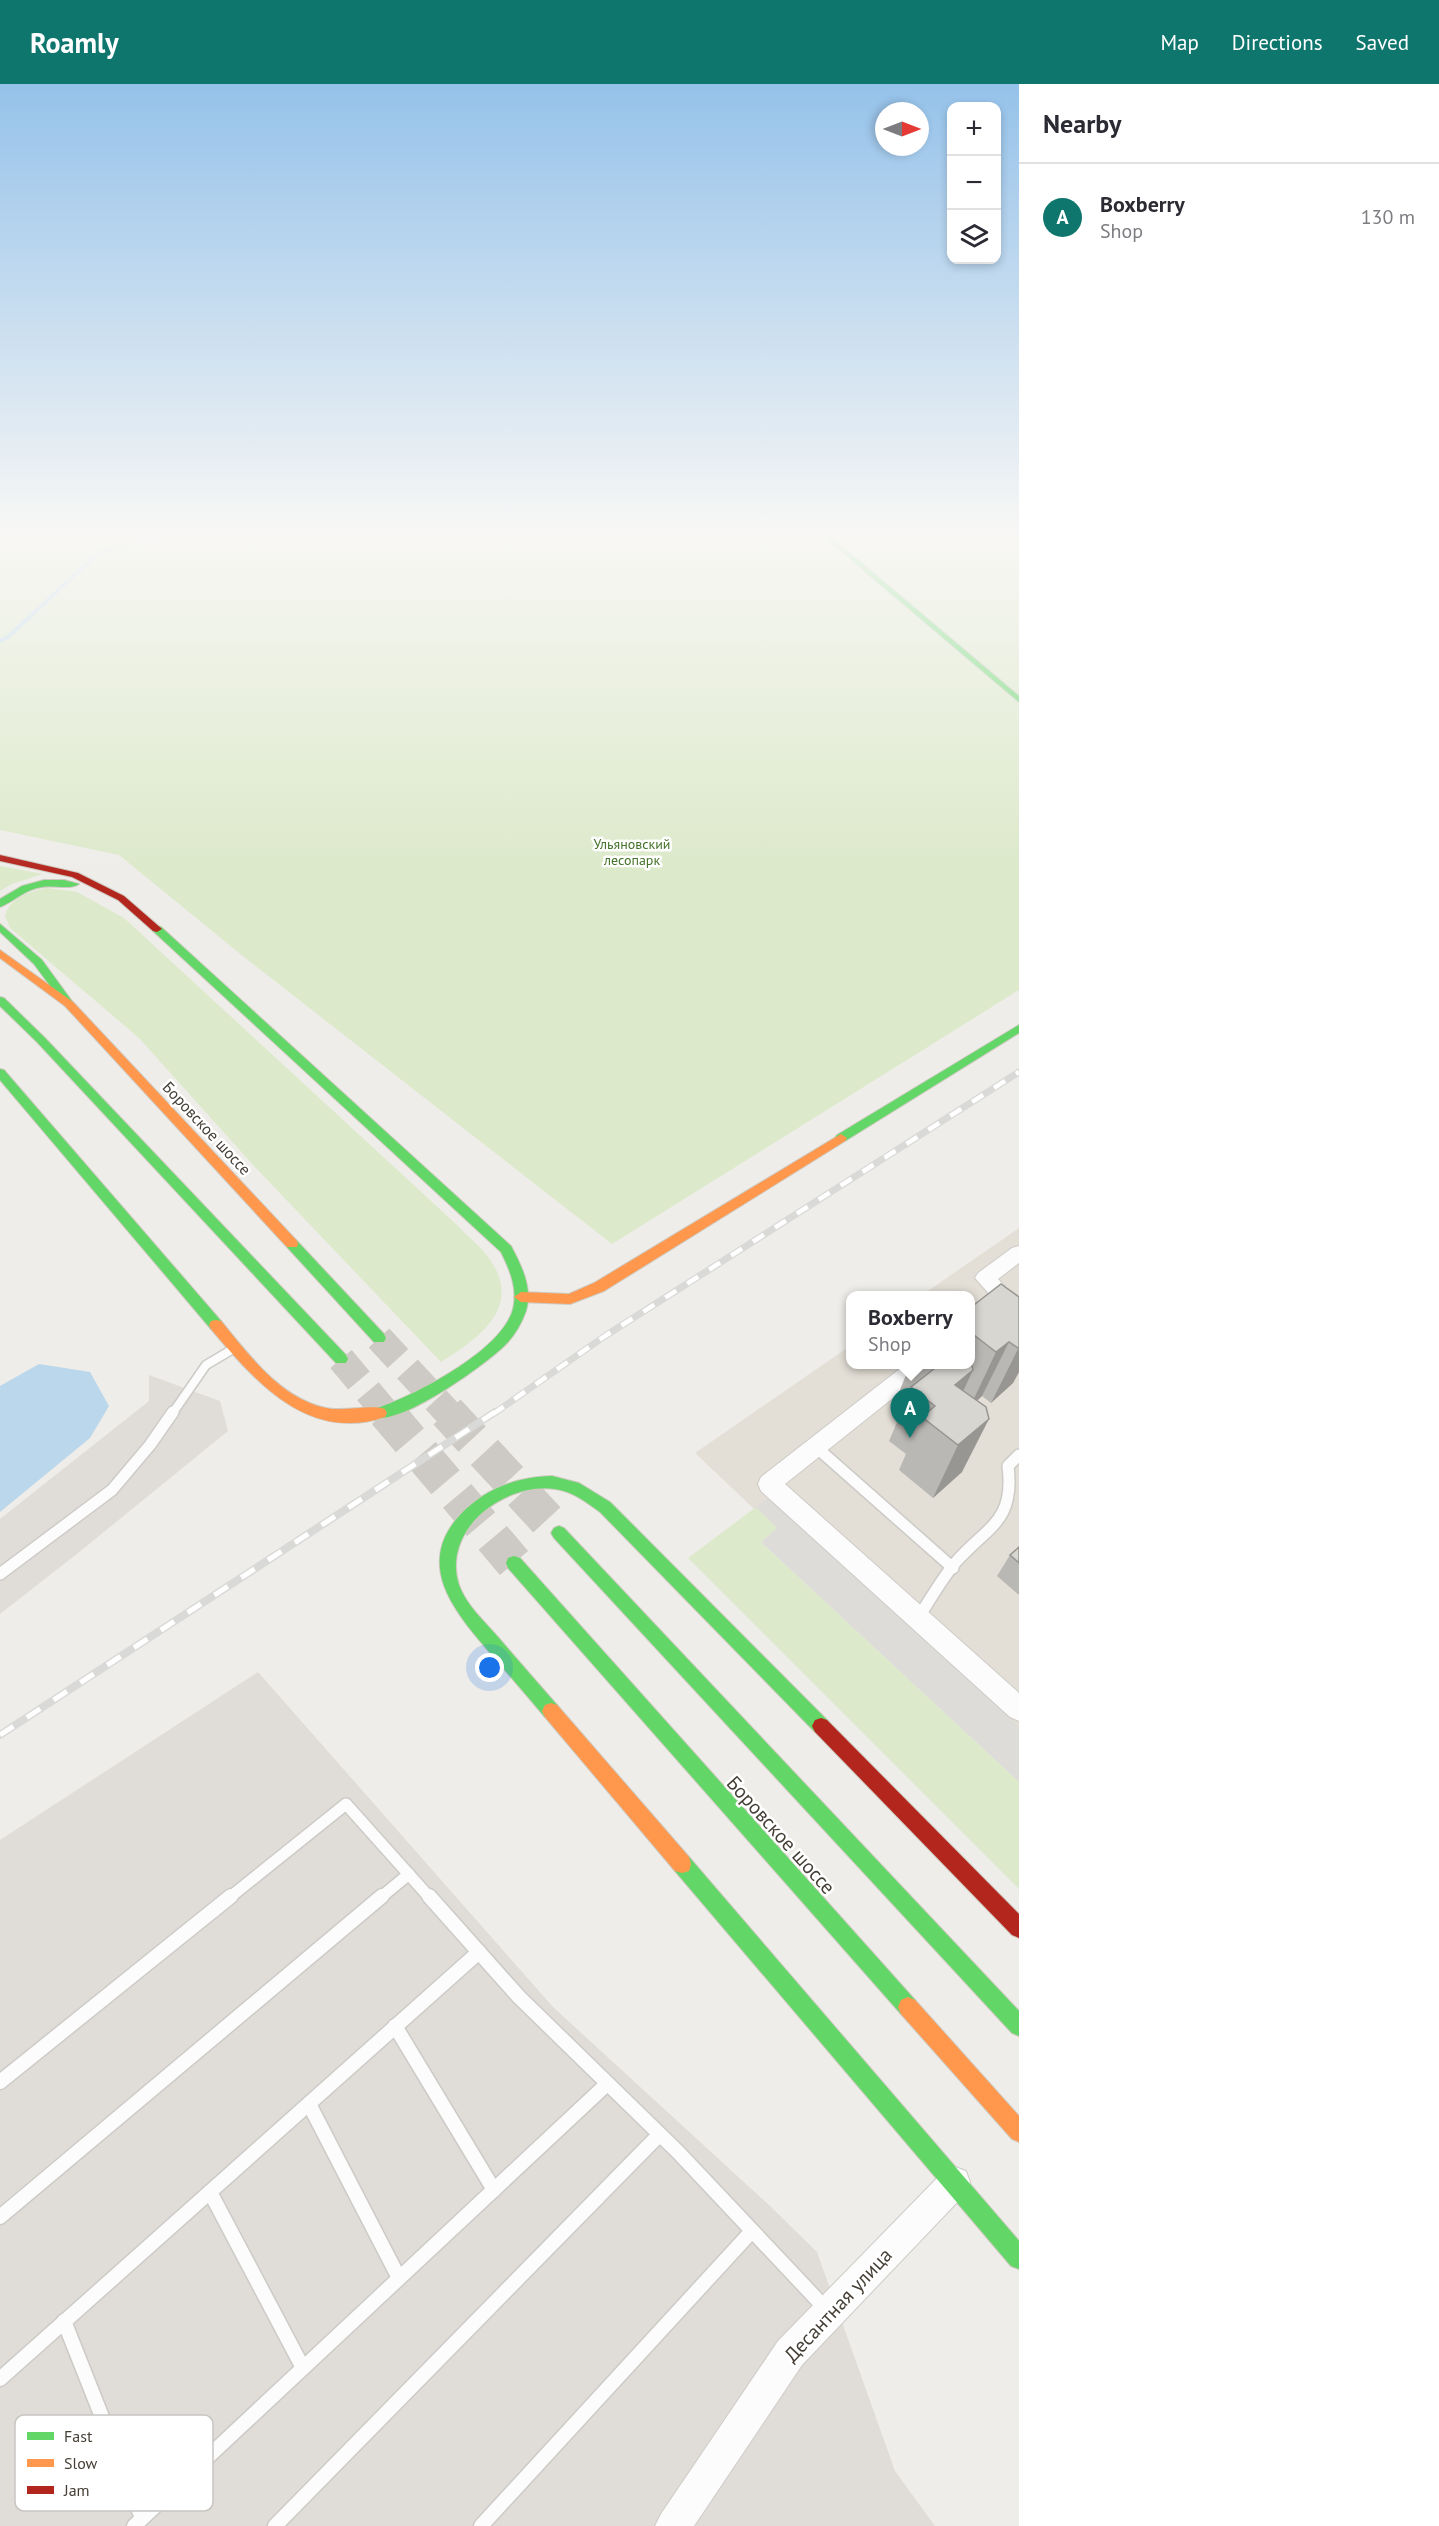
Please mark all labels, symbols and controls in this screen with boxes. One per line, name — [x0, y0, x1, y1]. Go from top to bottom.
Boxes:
text: Roamly — [30, 24, 119, 61]
text: Map — [1160, 29, 1199, 56]
text: Directions — [1232, 29, 1323, 56]
text: Saved — [1356, 29, 1409, 56]
north arrow — [875, 102, 929, 156]
map controls — [947, 102, 1001, 264]
button: + — [947, 102, 1001, 156]
text: Nearby — [1043, 107, 1121, 140]
button: − — [947, 156, 1001, 210]
text: Boxberry — [1100, 190, 1185, 218]
text: A — [1056, 204, 1069, 230]
text: 130 m — [1361, 204, 1415, 230]
button: layers — [947, 210, 1001, 264]
text: Shop — [1100, 218, 1143, 244]
park label: Ульяновский лесопарк — [593, 835, 671, 869]
street label: Боровское шоссе — [159, 1077, 255, 1179]
popup — [846, 1291, 975, 1369]
text: Boxberry — [868, 1303, 953, 1331]
text: Shop — [868, 1331, 911, 1357]
pin: A — [890, 1388, 930, 1438]
your location — [475, 1653, 504, 1682]
street label: Боровское шоссе — [721, 1770, 841, 1900]
street label: Десантная улица — [778, 2242, 898, 2368]
legend — [15, 2415, 213, 2511]
text: Fast — [64, 2426, 93, 2446]
text: Slow — [64, 2453, 98, 2473]
text: Jam — [63, 2480, 90, 2500]

